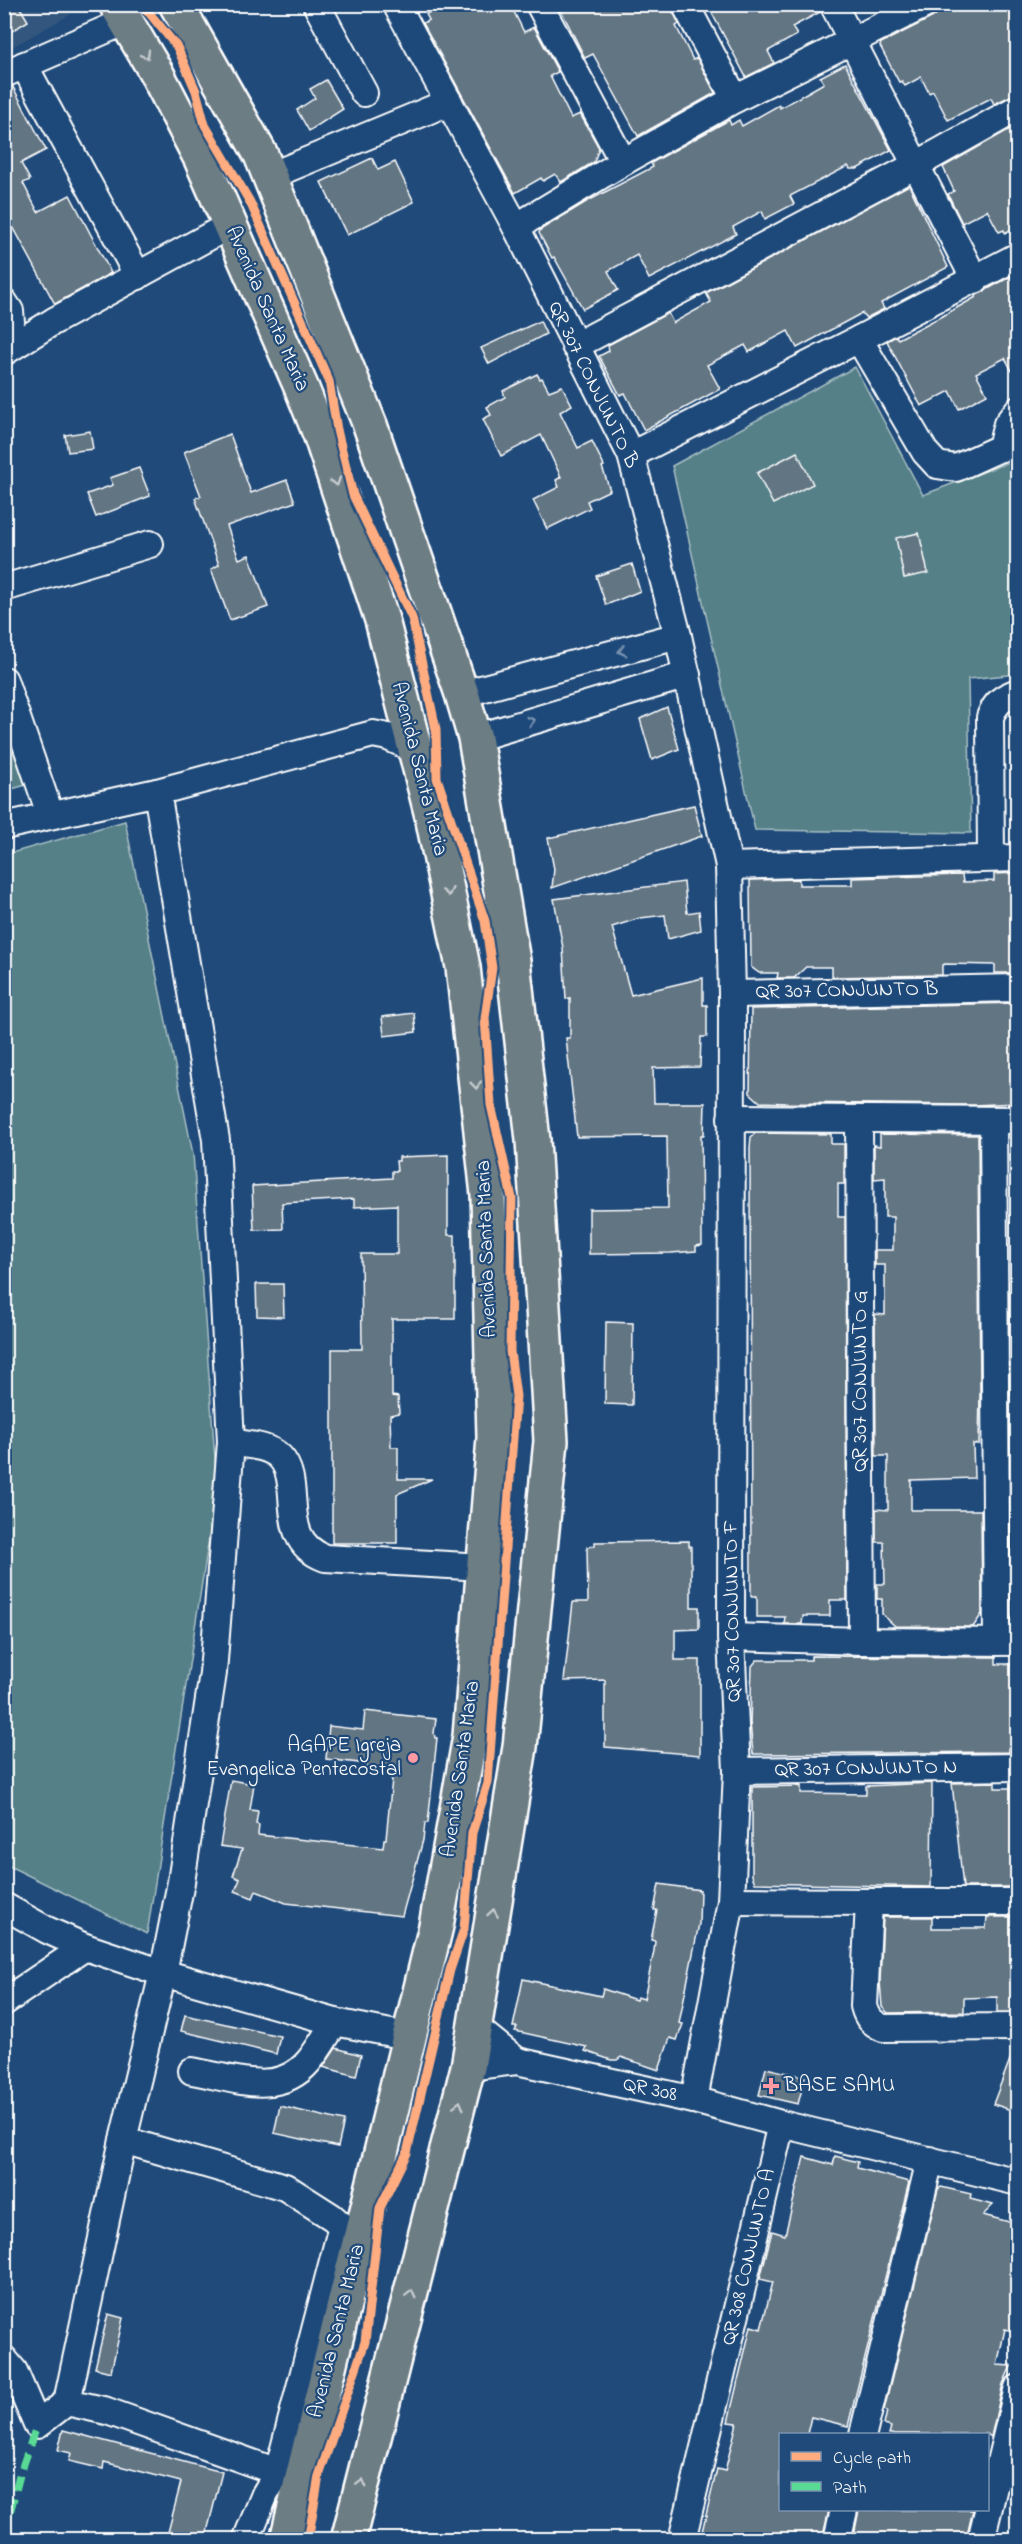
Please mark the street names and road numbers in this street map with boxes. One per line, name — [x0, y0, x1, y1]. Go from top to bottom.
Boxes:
street label: Avenida Santa Maria — [217, 222, 317, 396]
street label: QR 307 CONJUNTO B — [540, 296, 646, 474]
street label: Avenida Santa Maria — [383, 679, 455, 859]
street label: QR 307 CONJUNTO B — [755, 974, 939, 1008]
street label: Avenida Santa Maria — [469, 1159, 505, 1339]
street label: QR 307 CONJUNTO G — [846, 1290, 876, 1472]
street label: QR 307 CONJUNTO F — [716, 1519, 750, 1702]
street label: Avenida Santa Maria — [434, 1679, 488, 1859]
street label: QR 307 CONJUNTO N — [774, 1752, 958, 1786]
street label: QR 308 — [620, 2070, 680, 2110]
street label: QR 308 CONJUNTO A — [714, 2166, 784, 2348]
street label: Avenida Santa Maria — [301, 2241, 373, 2421]

